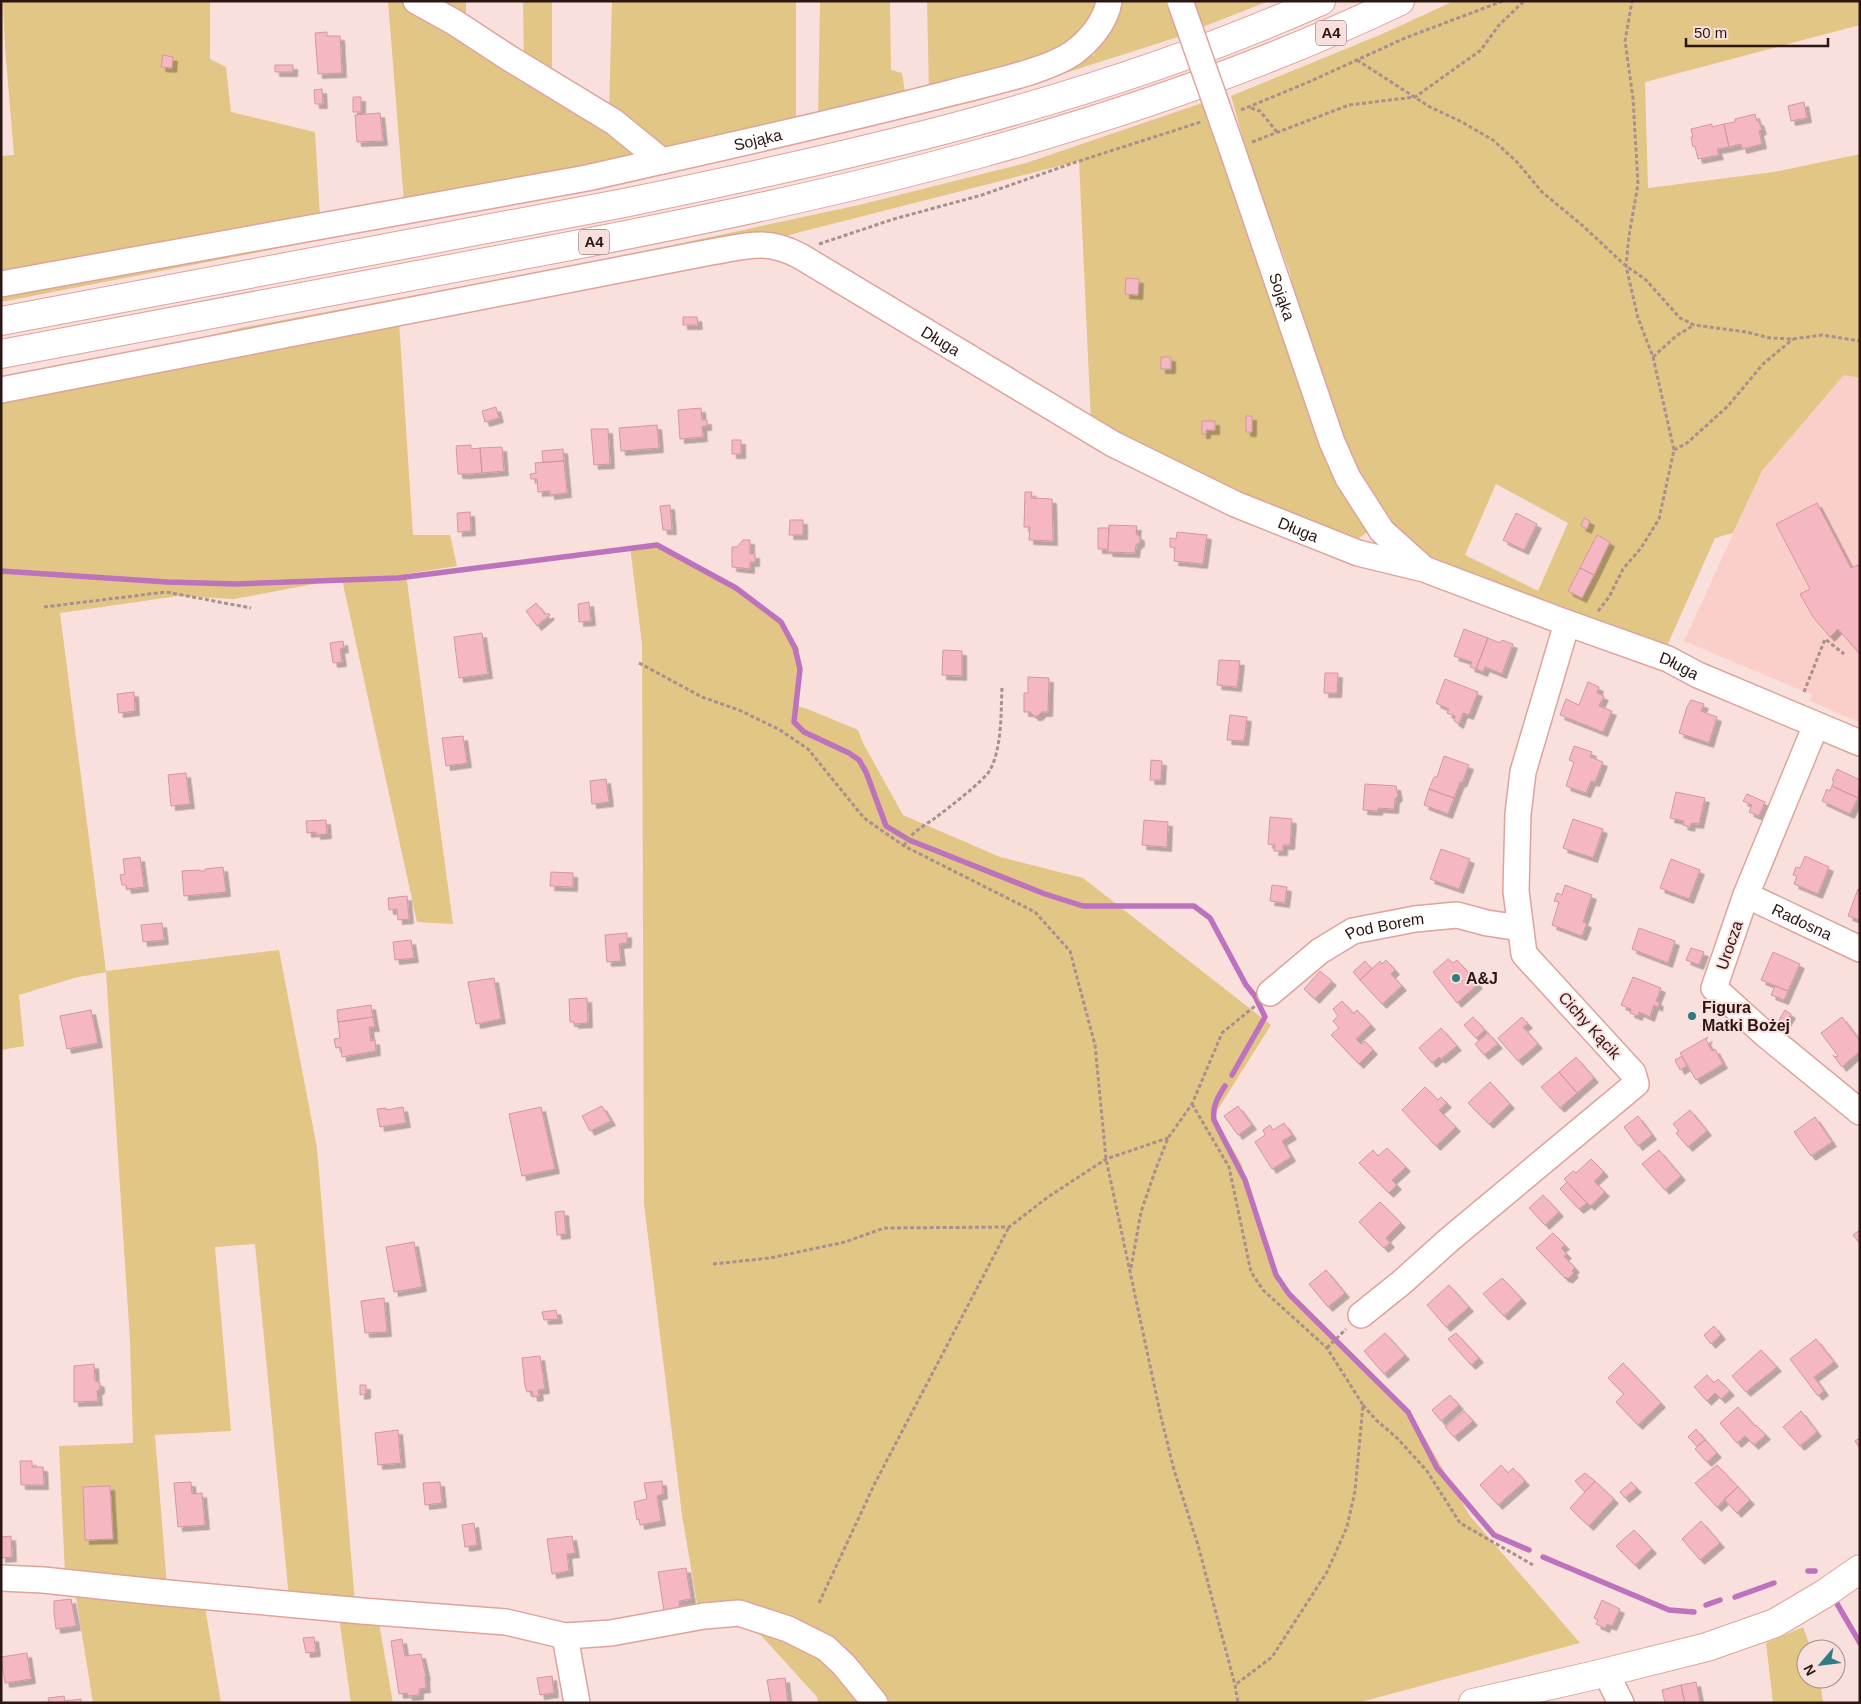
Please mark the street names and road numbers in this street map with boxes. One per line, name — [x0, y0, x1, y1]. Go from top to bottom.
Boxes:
road number: A4 — [1316, 20, 1346, 46]
street label: Sojąka — [732, 126, 784, 154]
road number: A4 — [579, 230, 609, 254]
street label: Sojąka — [1266, 271, 1298, 323]
street label: Długa — [918, 323, 963, 359]
street label: Długa — [1276, 514, 1321, 545]
street label: Długa — [1657, 649, 1702, 683]
street label: Radosna — [1769, 901, 1835, 943]
street label: Pod Borem — [1342, 910, 1425, 943]
street label: Urocza — [1713, 918, 1746, 972]
street label: Cichy Kącik — [1555, 989, 1625, 1063]

